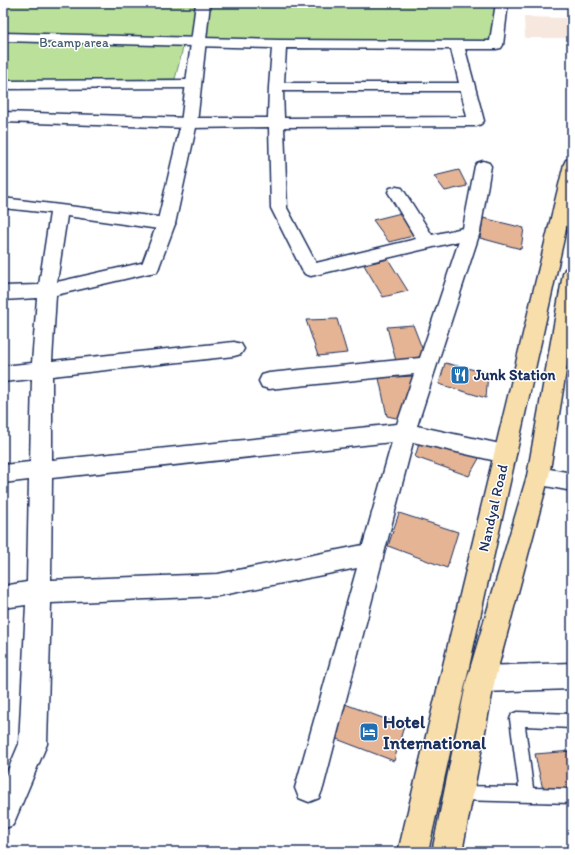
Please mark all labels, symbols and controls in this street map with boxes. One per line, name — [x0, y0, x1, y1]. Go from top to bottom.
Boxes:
park label: B.camp area — [39, 35, 109, 50]
restaurant icon: Junk Station — [449, 364, 471, 386]
place label: Junk Station — [473, 366, 557, 384]
street label: Nandyal Road — [474, 463, 512, 553]
place label: Hotel International — [383, 711, 487, 754]
hotel icon: Hotel International — [358, 721, 380, 743]

